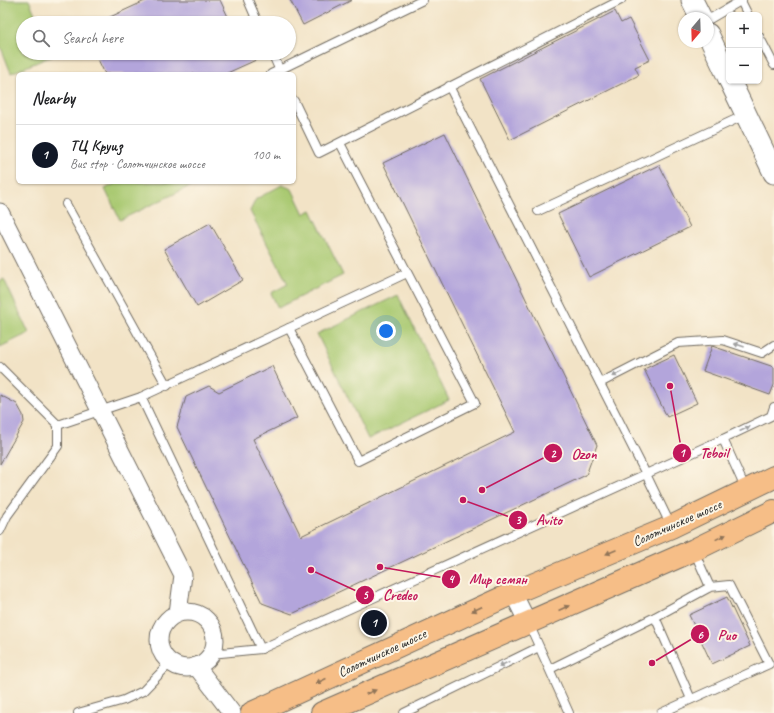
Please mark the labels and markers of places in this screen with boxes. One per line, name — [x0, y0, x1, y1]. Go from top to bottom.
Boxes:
callout: Teboil — [672, 439, 737, 466]
callout: Ozon — [543, 440, 604, 467]
callout: Avito — [508, 506, 570, 533]
callout: Мир семян — [441, 565, 535, 592]
callout: Credeo — [355, 581, 425, 608]
pin: 1 — [361, 608, 387, 638]
callout: Рио — [690, 621, 744, 648]

